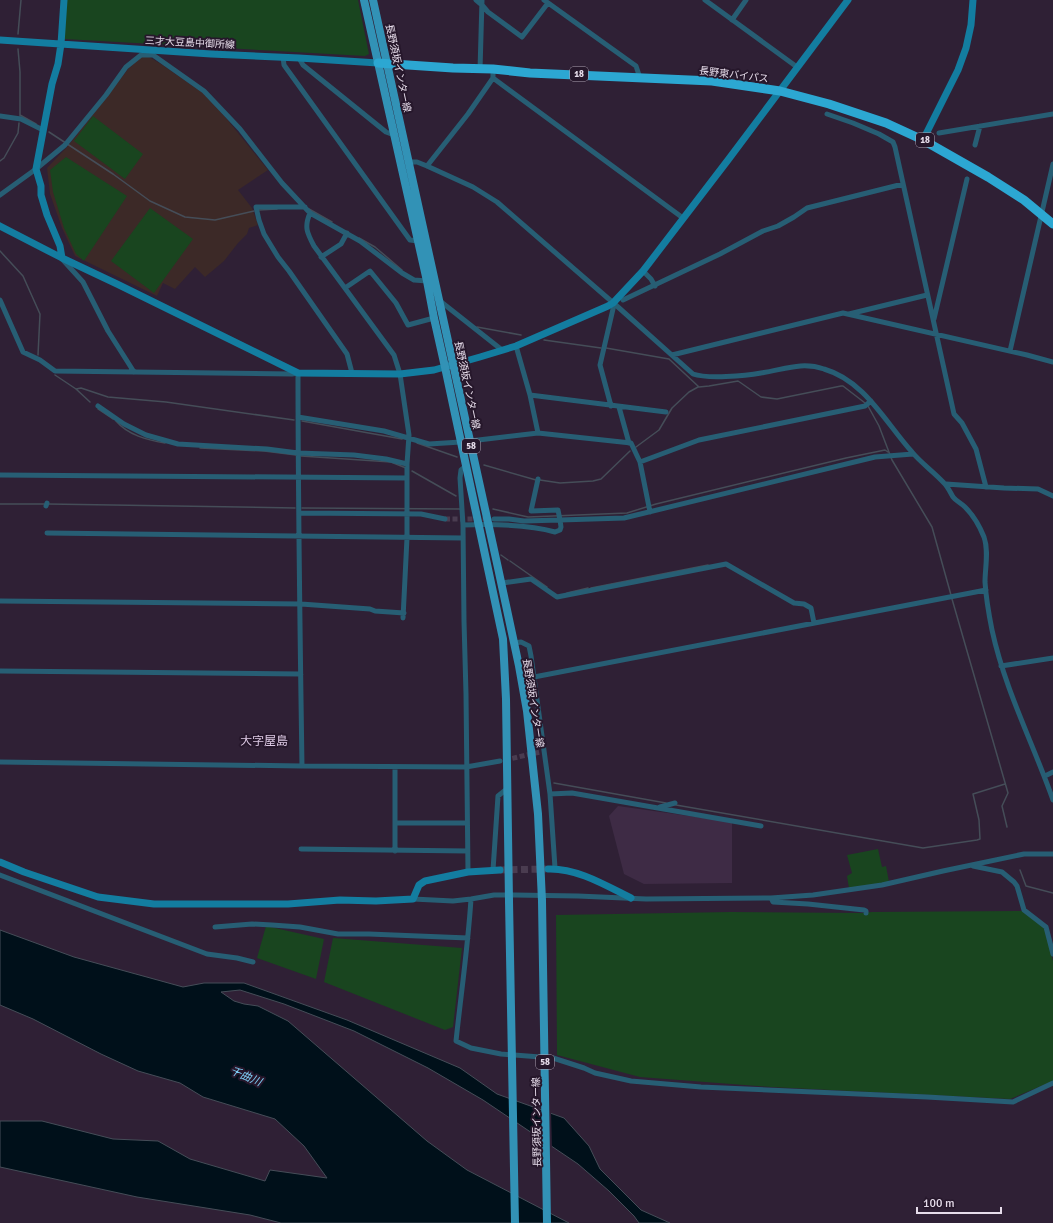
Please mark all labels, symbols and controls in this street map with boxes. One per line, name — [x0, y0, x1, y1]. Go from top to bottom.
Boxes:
street label: 長野須坂インター線 — [383, 23, 413, 113]
street label: 三才大豆島中御所線 — [145, 35, 235, 51]
street label: 長野東バイパス — [699, 65, 769, 85]
road number: 18 — [570, 67, 588, 81]
road number: 18 — [916, 133, 934, 147]
street label: 長野須坂インター線 — [452, 340, 482, 430]
road number: 58 — [462, 439, 480, 453]
street label: 長野須坂インター線 — [520, 658, 546, 749]
district label: 大字屋島 — [240, 734, 288, 749]
road number: 58 — [536, 1055, 554, 1069]
water label: 千曲川 — [228, 1064, 264, 1089]
street label: 長野須坂インター線 — [530, 1077, 544, 1167]
scale bar — [917, 1189, 1001, 1215]
text: 100 m — [923, 1196, 955, 1211]

